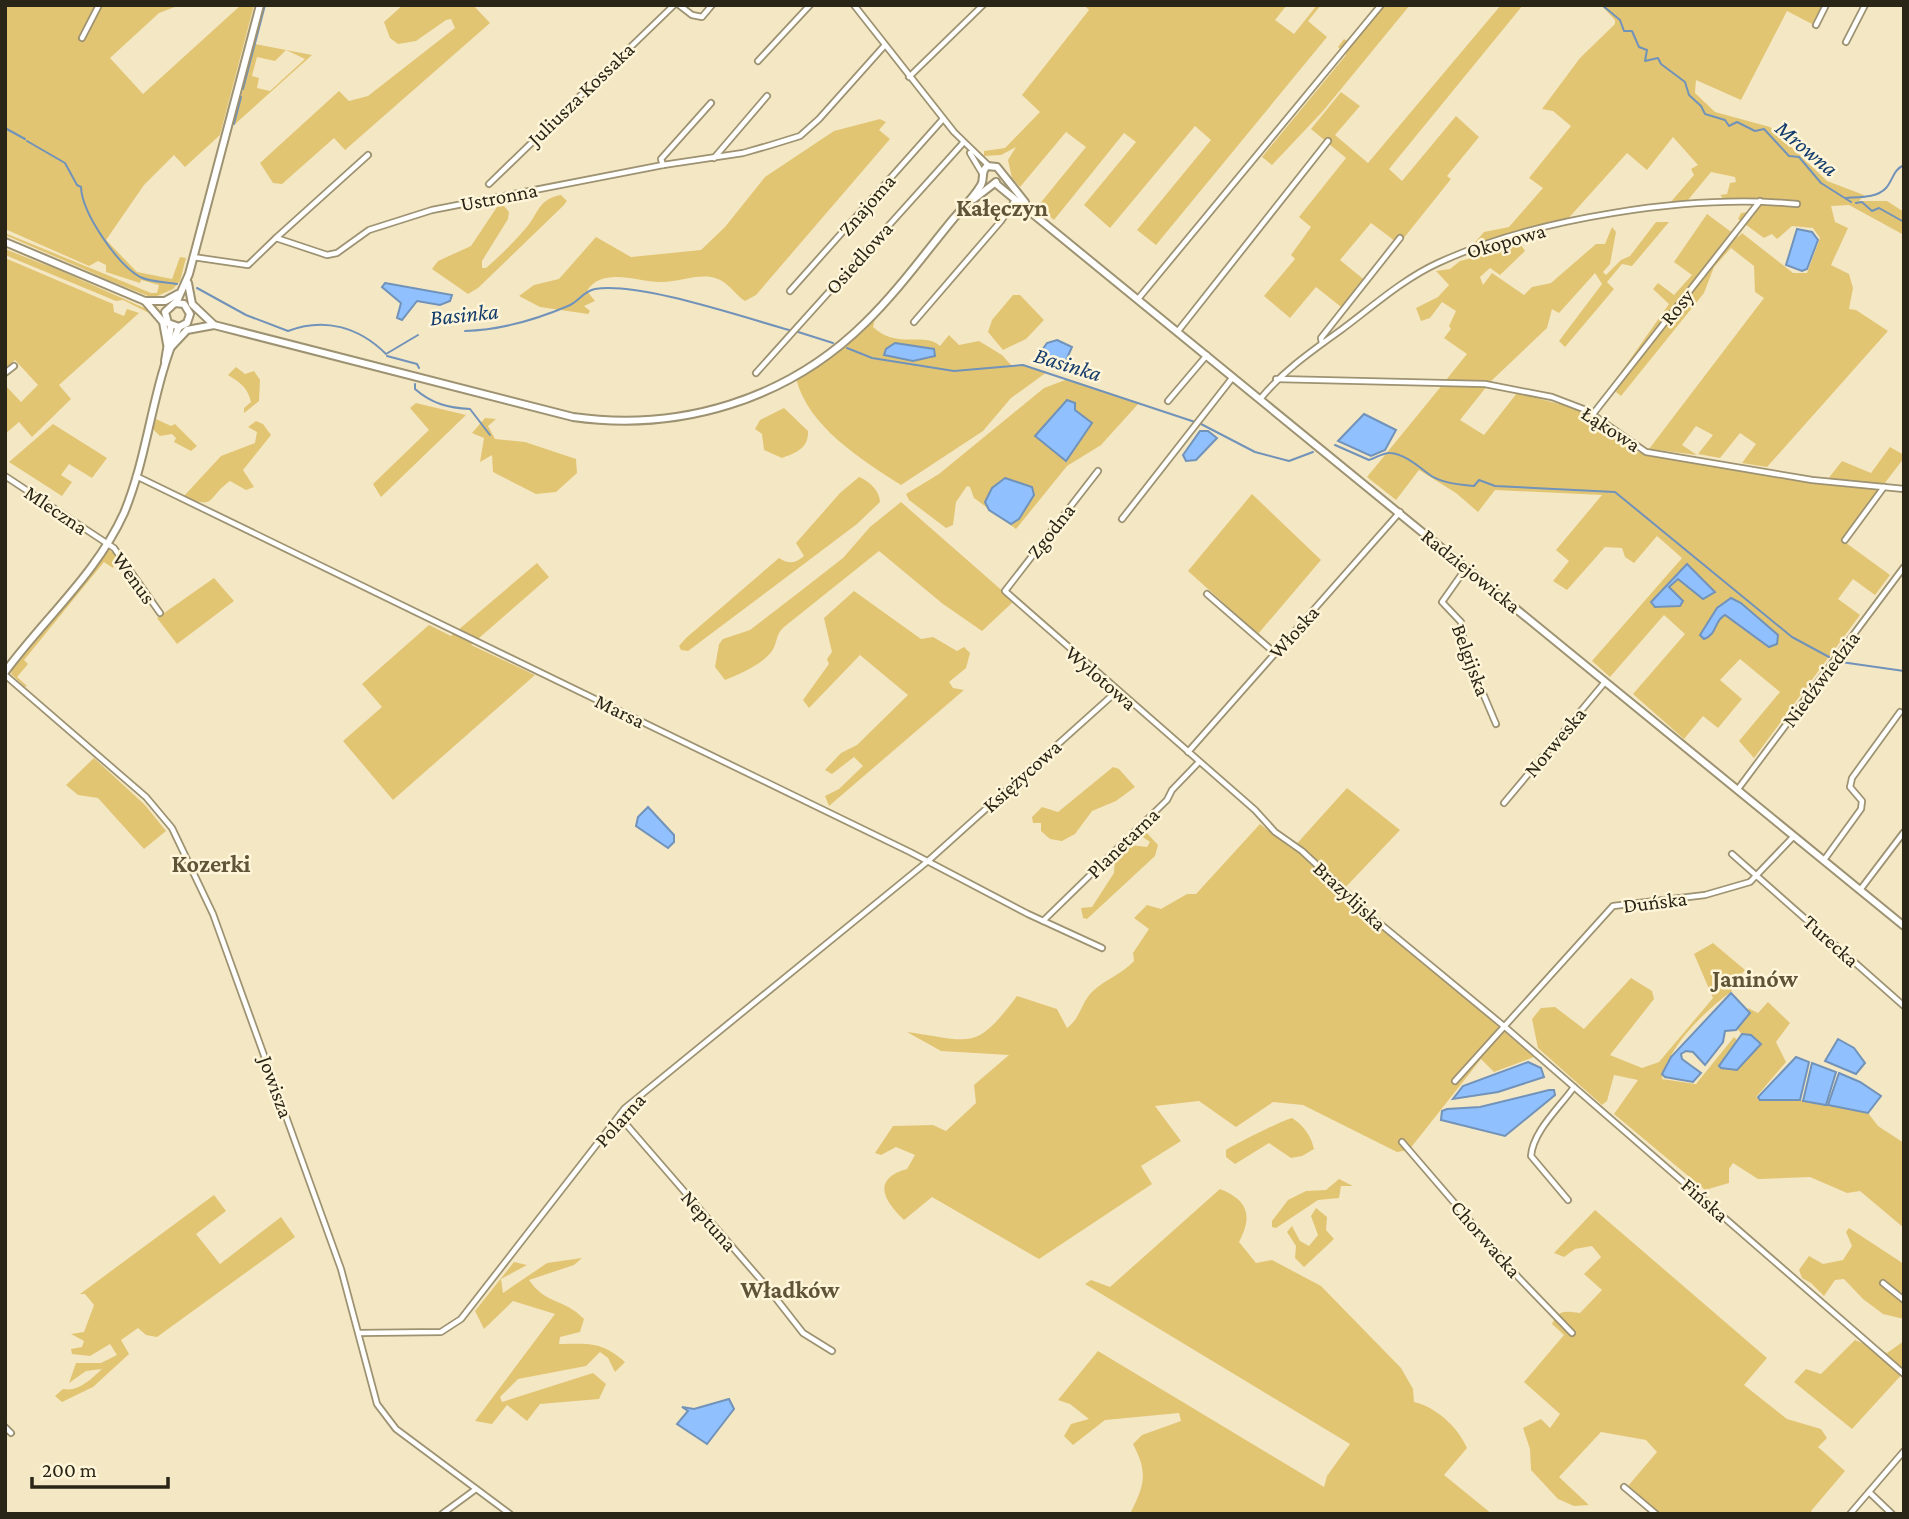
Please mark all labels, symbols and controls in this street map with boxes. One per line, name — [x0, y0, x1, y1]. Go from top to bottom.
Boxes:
street label: Juliusza Kossaka — [521, 37, 639, 152]
water label: Mrowna — [1770, 114, 1844, 182]
street label: Znajoma — [834, 169, 901, 241]
street label: Ustronna — [458, 178, 540, 216]
district label: Kałęczyn — [956, 194, 1048, 221]
street label: Osiedlowa — [820, 217, 898, 299]
street label: Okopowa — [1464, 218, 1548, 264]
street label: Rosy — [1655, 284, 1699, 330]
water label: Basinka — [428, 297, 500, 331]
water label: Basinka — [1031, 341, 1105, 387]
street label: Łąkowa — [1577, 401, 1645, 457]
street label: Mleczna — [20, 480, 92, 540]
street label: Zgodna — [1022, 498, 1080, 563]
street label: Radziejowicka — [1417, 524, 1526, 618]
street label: Wenus — [107, 547, 161, 609]
street label: Włoska — [1264, 600, 1324, 663]
street label: Belgijska — [1447, 621, 1495, 700]
street label: Niedźwiedzia — [1777, 626, 1865, 732]
street label: Wylotowa — [1060, 640, 1142, 716]
street label: Marsa — [591, 689, 649, 733]
street label: Norweska — [1519, 702, 1591, 782]
street label: Księżycowa — [978, 734, 1066, 817]
street label: Planetarna — [1082, 802, 1164, 883]
district label: Kozerki — [172, 850, 250, 877]
street label: Brazylijska — [1309, 856, 1392, 936]
street label: Duńska — [1622, 886, 1689, 918]
street label: Turecka — [1798, 910, 1864, 973]
district label: Janinów — [1709, 965, 1799, 992]
street label: Jowisza — [253, 1051, 298, 1122]
street label: Polarna — [590, 1088, 651, 1152]
street label: Fińska — [1676, 1173, 1734, 1227]
street label: Neptuna — [676, 1186, 742, 1257]
street label: Chorwacka — [1446, 1195, 1526, 1283]
district label: Władków — [740, 1276, 840, 1303]
scale bar — [32, 1446, 168, 1490]
text: 200 m — [42, 1458, 97, 1482]

